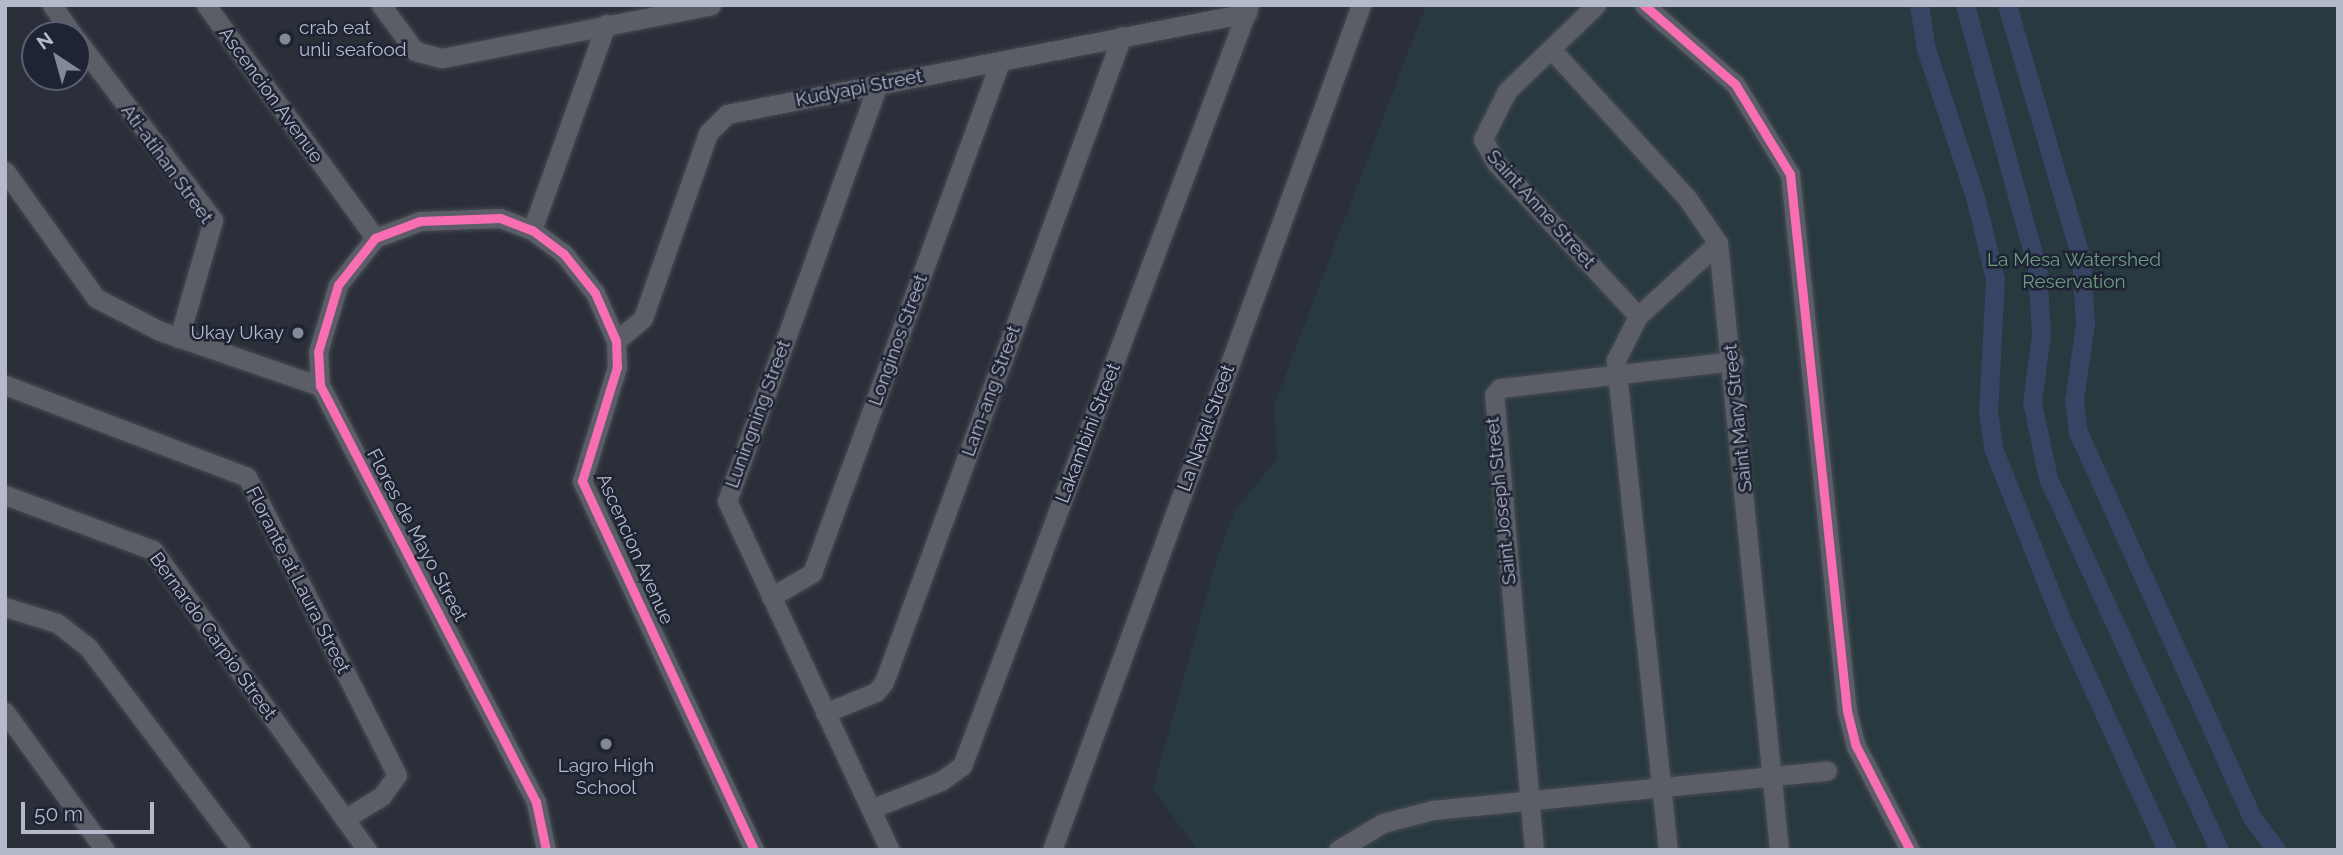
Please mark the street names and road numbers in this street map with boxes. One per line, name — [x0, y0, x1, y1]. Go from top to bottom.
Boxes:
street label: Ascencion Avenue — [214, 22, 328, 168]
street label: Kudyapi Street — [794, 65, 924, 111]
street label: Ati-atihan Street — [116, 100, 218, 228]
street label: Saint Anne Street — [1482, 145, 1600, 273]
street label: Longinos Street — [864, 271, 932, 409]
street label: Lam-ang Street — [957, 322, 1025, 460]
street label: Luningning Street — [721, 337, 795, 491]
street label: Saint Mary Street — [1719, 342, 1757, 494]
street label: Lakambini Street — [1051, 360, 1125, 506]
street label: La Naval Street — [1172, 361, 1240, 495]
street label: Saint Joseph Street — [1481, 416, 1521, 586]
street label: Flores de Mayo Street — [362, 445, 472, 625]
street label: Ascencion Avenue — [591, 470, 679, 628]
street label: Florante at Laura Street — [241, 483, 355, 677]
street label: Bernardo Carpio Street — [145, 548, 281, 724]

